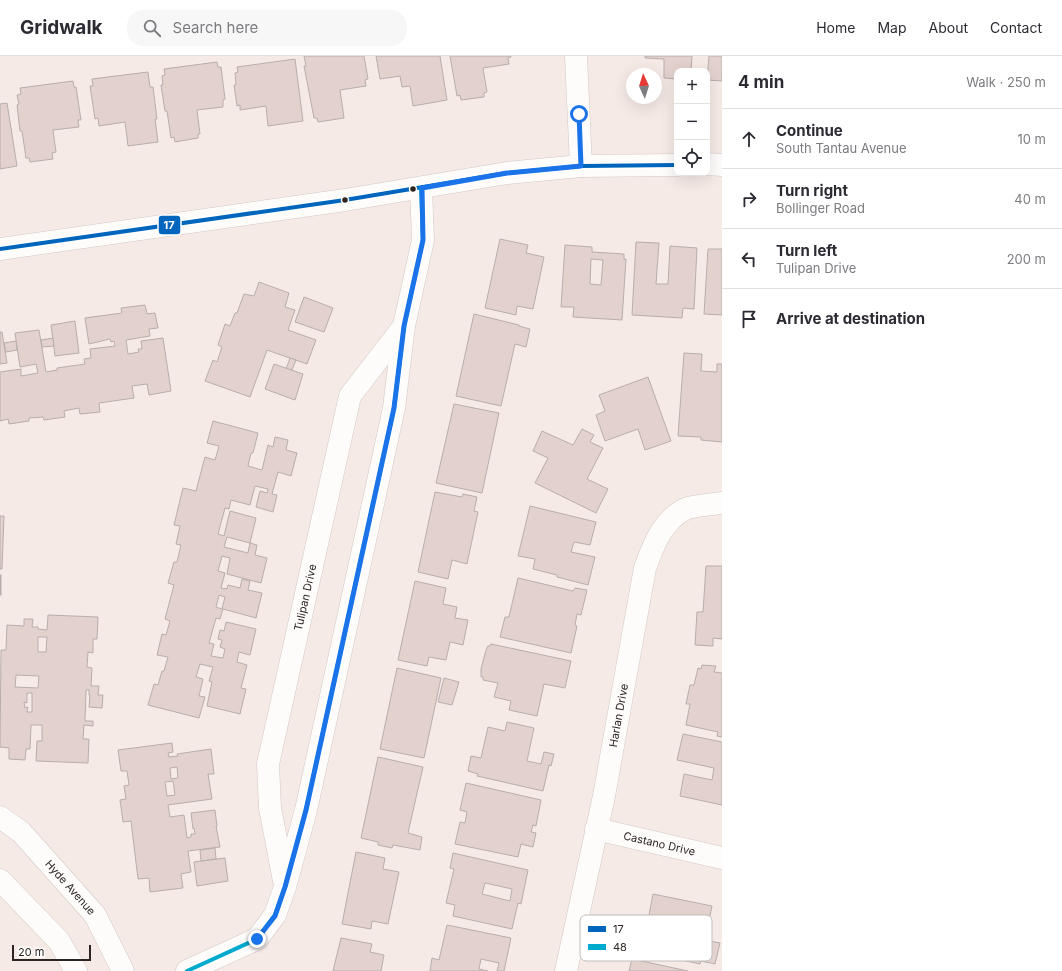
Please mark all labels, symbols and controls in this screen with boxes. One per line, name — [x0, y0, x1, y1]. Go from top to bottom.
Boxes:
search box — [127, 10, 407, 46]
text: Gridwalk — [20, 16, 103, 39]
icon: search — [141, 17, 163, 39]
text: Search here — [173, 18, 258, 37]
text: Home — [816, 19, 855, 36]
text: Map — [877, 19, 907, 36]
text: About — [929, 19, 968, 36]
text: Contact — [990, 19, 1042, 36]
north arrow — [626, 68, 662, 104]
map controls — [674, 68, 710, 176]
button: + — [674, 68, 710, 104]
text: 4 min — [738, 72, 784, 92]
text: Walk · 250 m — [966, 74, 1046, 90]
button: − — [674, 104, 710, 140]
route start — [570, 105, 588, 123]
text: Continue — [776, 121, 843, 140]
icon: ahead — [738, 128, 760, 150]
text: 10 m — [1017, 131, 1046, 147]
button: locate — [674, 140, 710, 176]
text: South Tantau Avenue — [776, 140, 906, 156]
text: Turn right — [776, 181, 848, 200]
unlabelled marker — [408, 184, 418, 194]
icon: right — [738, 188, 760, 210]
text: 40 m — [1014, 191, 1046, 207]
unlabelled marker — [340, 195, 350, 205]
text: Bollinger Road — [776, 200, 865, 216]
line badge: 17 — [158, 215, 181, 235]
text: 17 — [163, 218, 175, 232]
text: Turn left — [776, 241, 837, 260]
icon: left — [738, 248, 760, 270]
text: 200 m — [1007, 251, 1046, 267]
text: Tulipan Drive — [776, 260, 856, 276]
icon: arrive — [738, 308, 760, 330]
text: Arrive at destination — [776, 309, 925, 328]
street label: Tulipan Drive — [291, 563, 319, 632]
street label: Harlan Drive — [606, 682, 631, 748]
street label: Castano Drive — [622, 829, 697, 859]
street label: Hyde Avenue — [42, 857, 99, 918]
legend — [580, 915, 712, 961]
text: 17 — [613, 922, 624, 936]
route end — [248, 930, 266, 948]
text: 48 — [613, 940, 627, 954]
scale bar — [12, 943, 91, 962]
text: 20 m — [18, 945, 44, 959]

